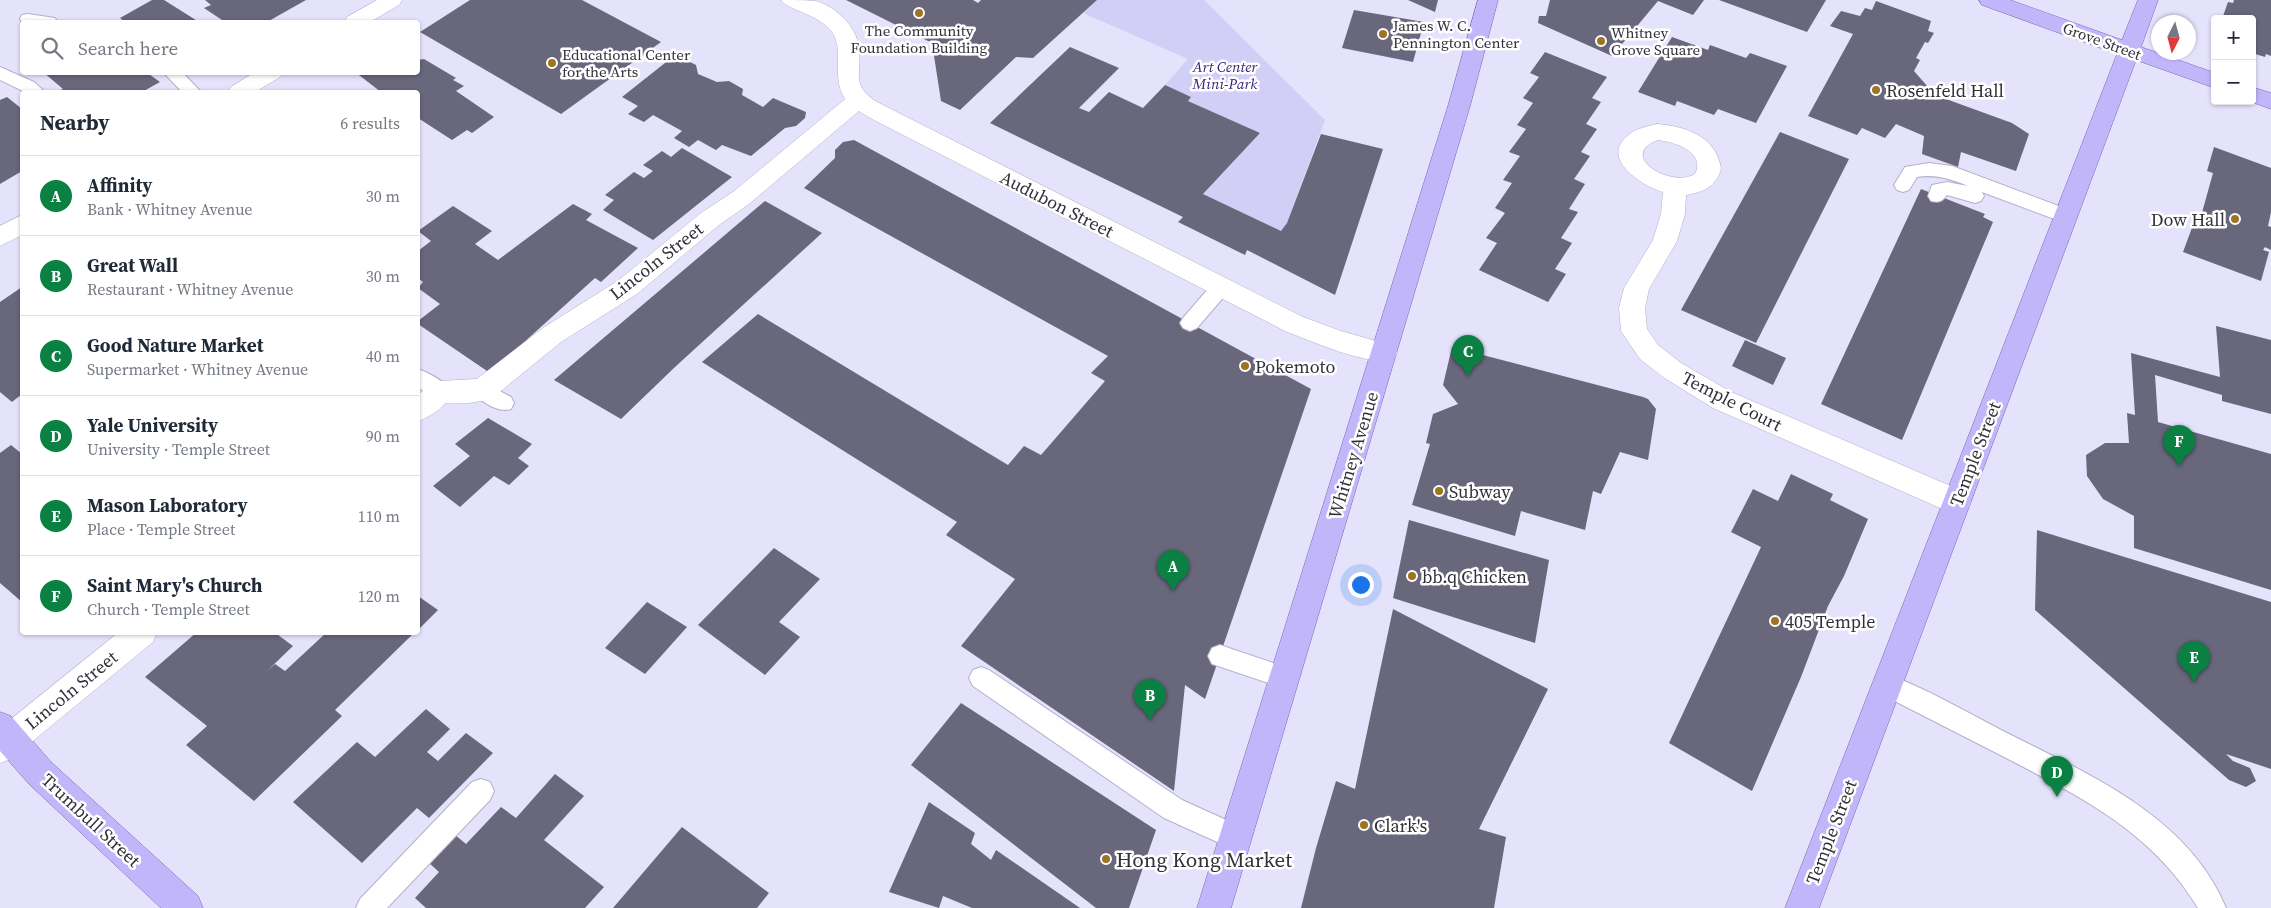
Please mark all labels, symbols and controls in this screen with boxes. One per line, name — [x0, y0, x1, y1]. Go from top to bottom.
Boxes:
marker: The Community Foundation Building — [913, 7, 925, 19]
place label: James W. C. Pennington Center — [1392, 15, 1520, 53]
north arrow — [2151, 15, 2196, 60]
map controls — [2211, 15, 2256, 105]
button: + — [2211, 15, 2256, 60]
street label: Grove Street — [2060, 17, 2144, 65]
search box — [20, 20, 420, 75]
place label: The Community Foundation Building — [851, 20, 988, 58]
place label: Whitney Grove Square — [1611, 22, 1701, 60]
marker: James W. C. Pennington Center — [1377, 28, 1389, 40]
icon: search — [38, 34, 66, 62]
text: Search here — [78, 35, 178, 61]
marker: Whitney Grove Square — [1595, 35, 1607, 47]
place label: Educational Center for the Arts — [562, 44, 691, 82]
park label: Art Center Mini-Park — [1192, 56, 1258, 94]
marker: Educational Center for the Arts — [546, 57, 558, 69]
button: − — [2211, 60, 2256, 105]
place label: Rosenfeld Hall — [1886, 78, 2004, 103]
marker: Rosenfeld Hall — [1870, 84, 1882, 96]
text: Nearby — [40, 108, 110, 137]
text: 6 results — [340, 112, 400, 134]
street label: Audubon Street — [996, 165, 1118, 243]
text: Affinity — [87, 172, 152, 198]
text: A — [51, 185, 61, 207]
text: 30 m — [366, 185, 400, 207]
text: Bank · Whitney Avenue — [87, 198, 252, 220]
place label: Dow Hall — [2151, 207, 2225, 232]
marker: Dow Hall — [2229, 213, 2241, 225]
street label: Lincoln Street — [604, 216, 708, 305]
text: Great Wall — [87, 252, 178, 278]
text: B — [51, 265, 61, 287]
text: 30 m — [366, 265, 400, 287]
text: Restaurant · Whitney Avenue — [87, 278, 293, 300]
text: Good Nature Market — [87, 332, 264, 358]
pin: C — [1452, 335, 1484, 376]
text: C — [51, 345, 61, 367]
text: 40 m — [366, 345, 400, 367]
place label: Pokemoto — [1255, 354, 1335, 379]
text: Supermarket · Whitney Avenue — [87, 358, 308, 380]
marker: Pokemoto — [1239, 360, 1251, 372]
street label: Temple Court — [1678, 365, 1786, 437]
street label: Whitney Avenue — [1322, 388, 1384, 522]
street label: Temple Street — [1944, 398, 2006, 510]
text: Yale University — [87, 412, 218, 438]
text: D — [50, 425, 62, 447]
text: 90 m — [366, 425, 400, 447]
pin: F — [2163, 425, 2195, 466]
text: University · Temple Street — [87, 438, 270, 460]
place label: Subway — [1449, 479, 1511, 504]
marker: Subway — [1433, 485, 1445, 497]
text: Mason Laboratory — [87, 492, 248, 518]
text: E — [51, 505, 61, 527]
text: 110 m — [358, 505, 400, 527]
text: Place · Temple Street — [87, 518, 235, 540]
pin: A — [1157, 550, 1189, 591]
place label: bb.q Chicken — [1422, 564, 1527, 589]
marker: bb.q Chicken — [1406, 570, 1418, 582]
text: Saint Mary's Church — [87, 572, 263, 598]
your location — [1348, 572, 1374, 598]
text: F — [51, 585, 61, 607]
text: 120 m — [358, 585, 400, 607]
text: Church · Temple Street — [87, 598, 250, 620]
place label: 405 Temple — [1785, 609, 1875, 634]
marker: 405 Temple — [1769, 615, 1781, 627]
pin: E — [2178, 641, 2210, 682]
street label: Lincoln Street — [19, 645, 123, 735]
pin: B — [1134, 679, 1166, 720]
pin: D — [2041, 756, 2073, 797]
street label: Trumbull Street — [36, 768, 146, 872]
street label: Temple Street — [1800, 776, 1862, 888]
place label: Clark's — [1374, 813, 1428, 838]
marker: Clark's — [1358, 819, 1370, 831]
place label: Hong Kong Market — [1116, 845, 1292, 874]
marker: Hong Kong Market — [1100, 853, 1112, 865]

